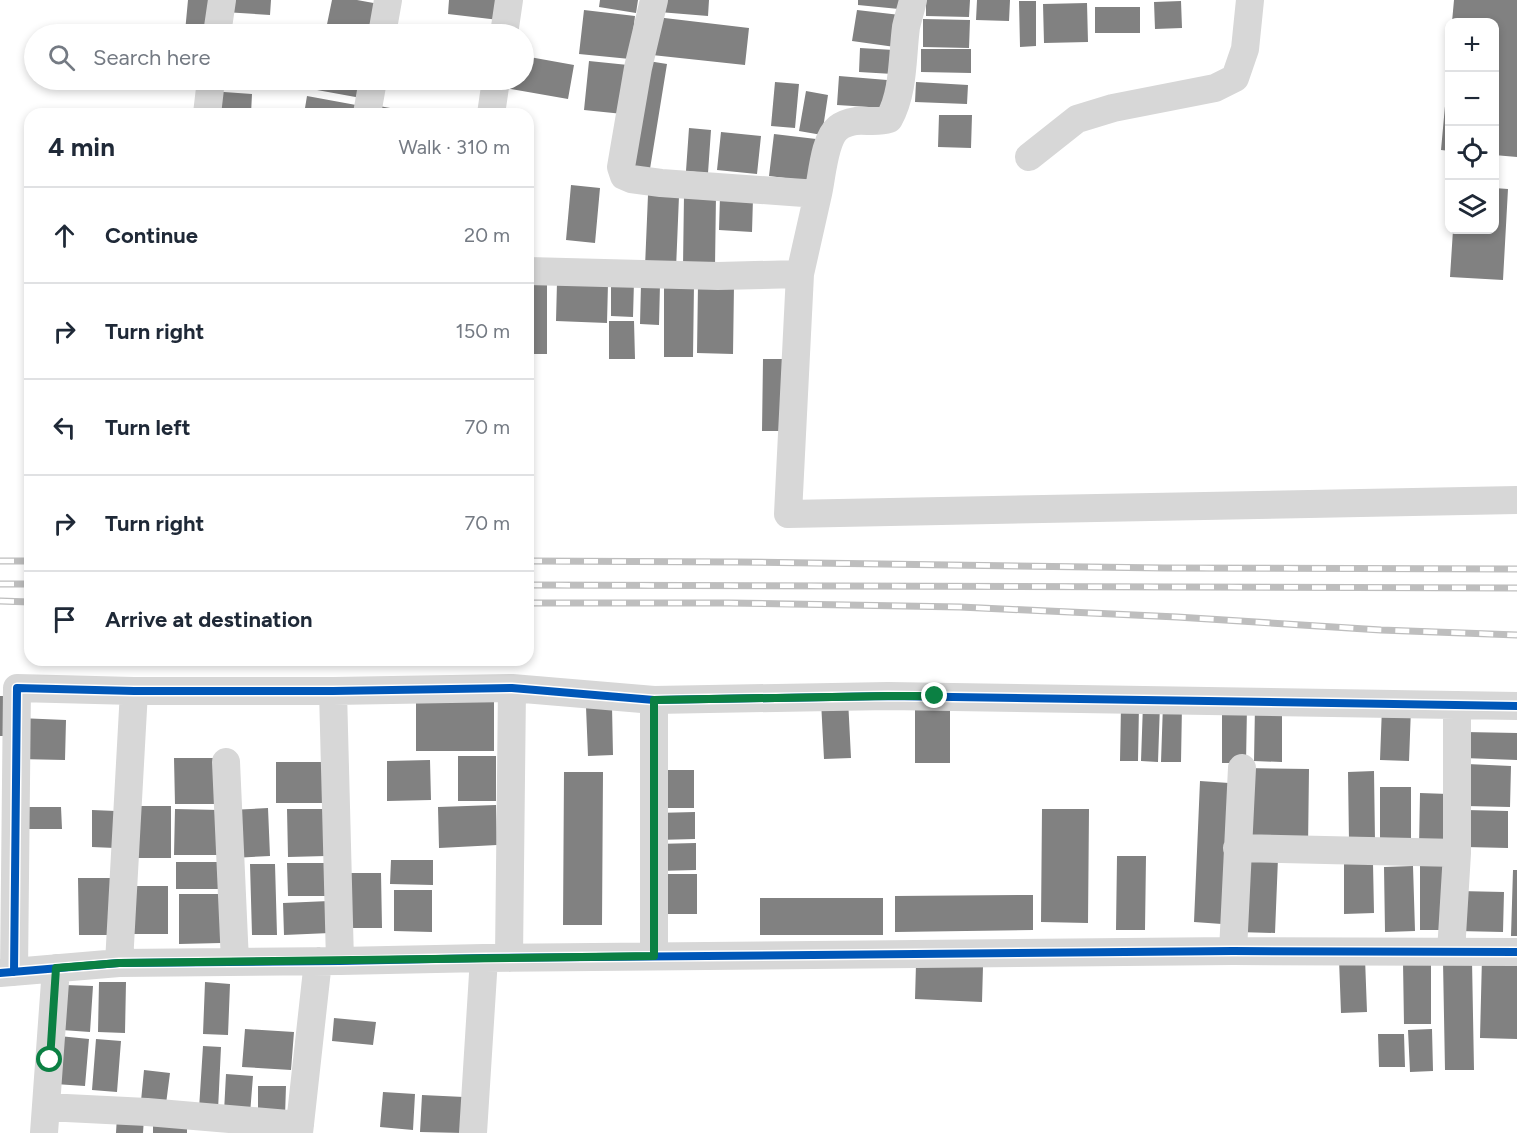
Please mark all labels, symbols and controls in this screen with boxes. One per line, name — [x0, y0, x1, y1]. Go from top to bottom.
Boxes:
map controls — [1445, 18, 1499, 234]
button: + — [1445, 18, 1499, 72]
search box — [24, 24, 534, 90]
icon: search — [45, 41, 78, 74]
text: Search here — [93, 44, 211, 71]
button: − — [1445, 72, 1499, 126]
button: locate — [1445, 126, 1499, 180]
text: 4 min — [48, 131, 115, 163]
text: Walk · 310 m — [398, 135, 510, 159]
button: layers — [1445, 180, 1499, 234]
icon: ahead — [48, 219, 81, 252]
text: Continue — [105, 222, 198, 249]
text: 20 m — [464, 223, 510, 247]
icon: right — [48, 315, 81, 348]
text: Turn right — [105, 318, 204, 345]
text: 150 m — [455, 319, 510, 343]
icon: left — [48, 411, 81, 444]
text: Turn left — [105, 414, 191, 441]
text: 70 m — [464, 415, 510, 439]
icon: right — [48, 507, 81, 540]
text: Turn right — [105, 510, 204, 537]
text: 70 m — [464, 511, 510, 535]
icon: arrive — [48, 603, 81, 636]
text: Arrive at destination — [105, 606, 313, 633]
route end — [921, 682, 947, 708]
route start — [36, 1046, 62, 1072]

